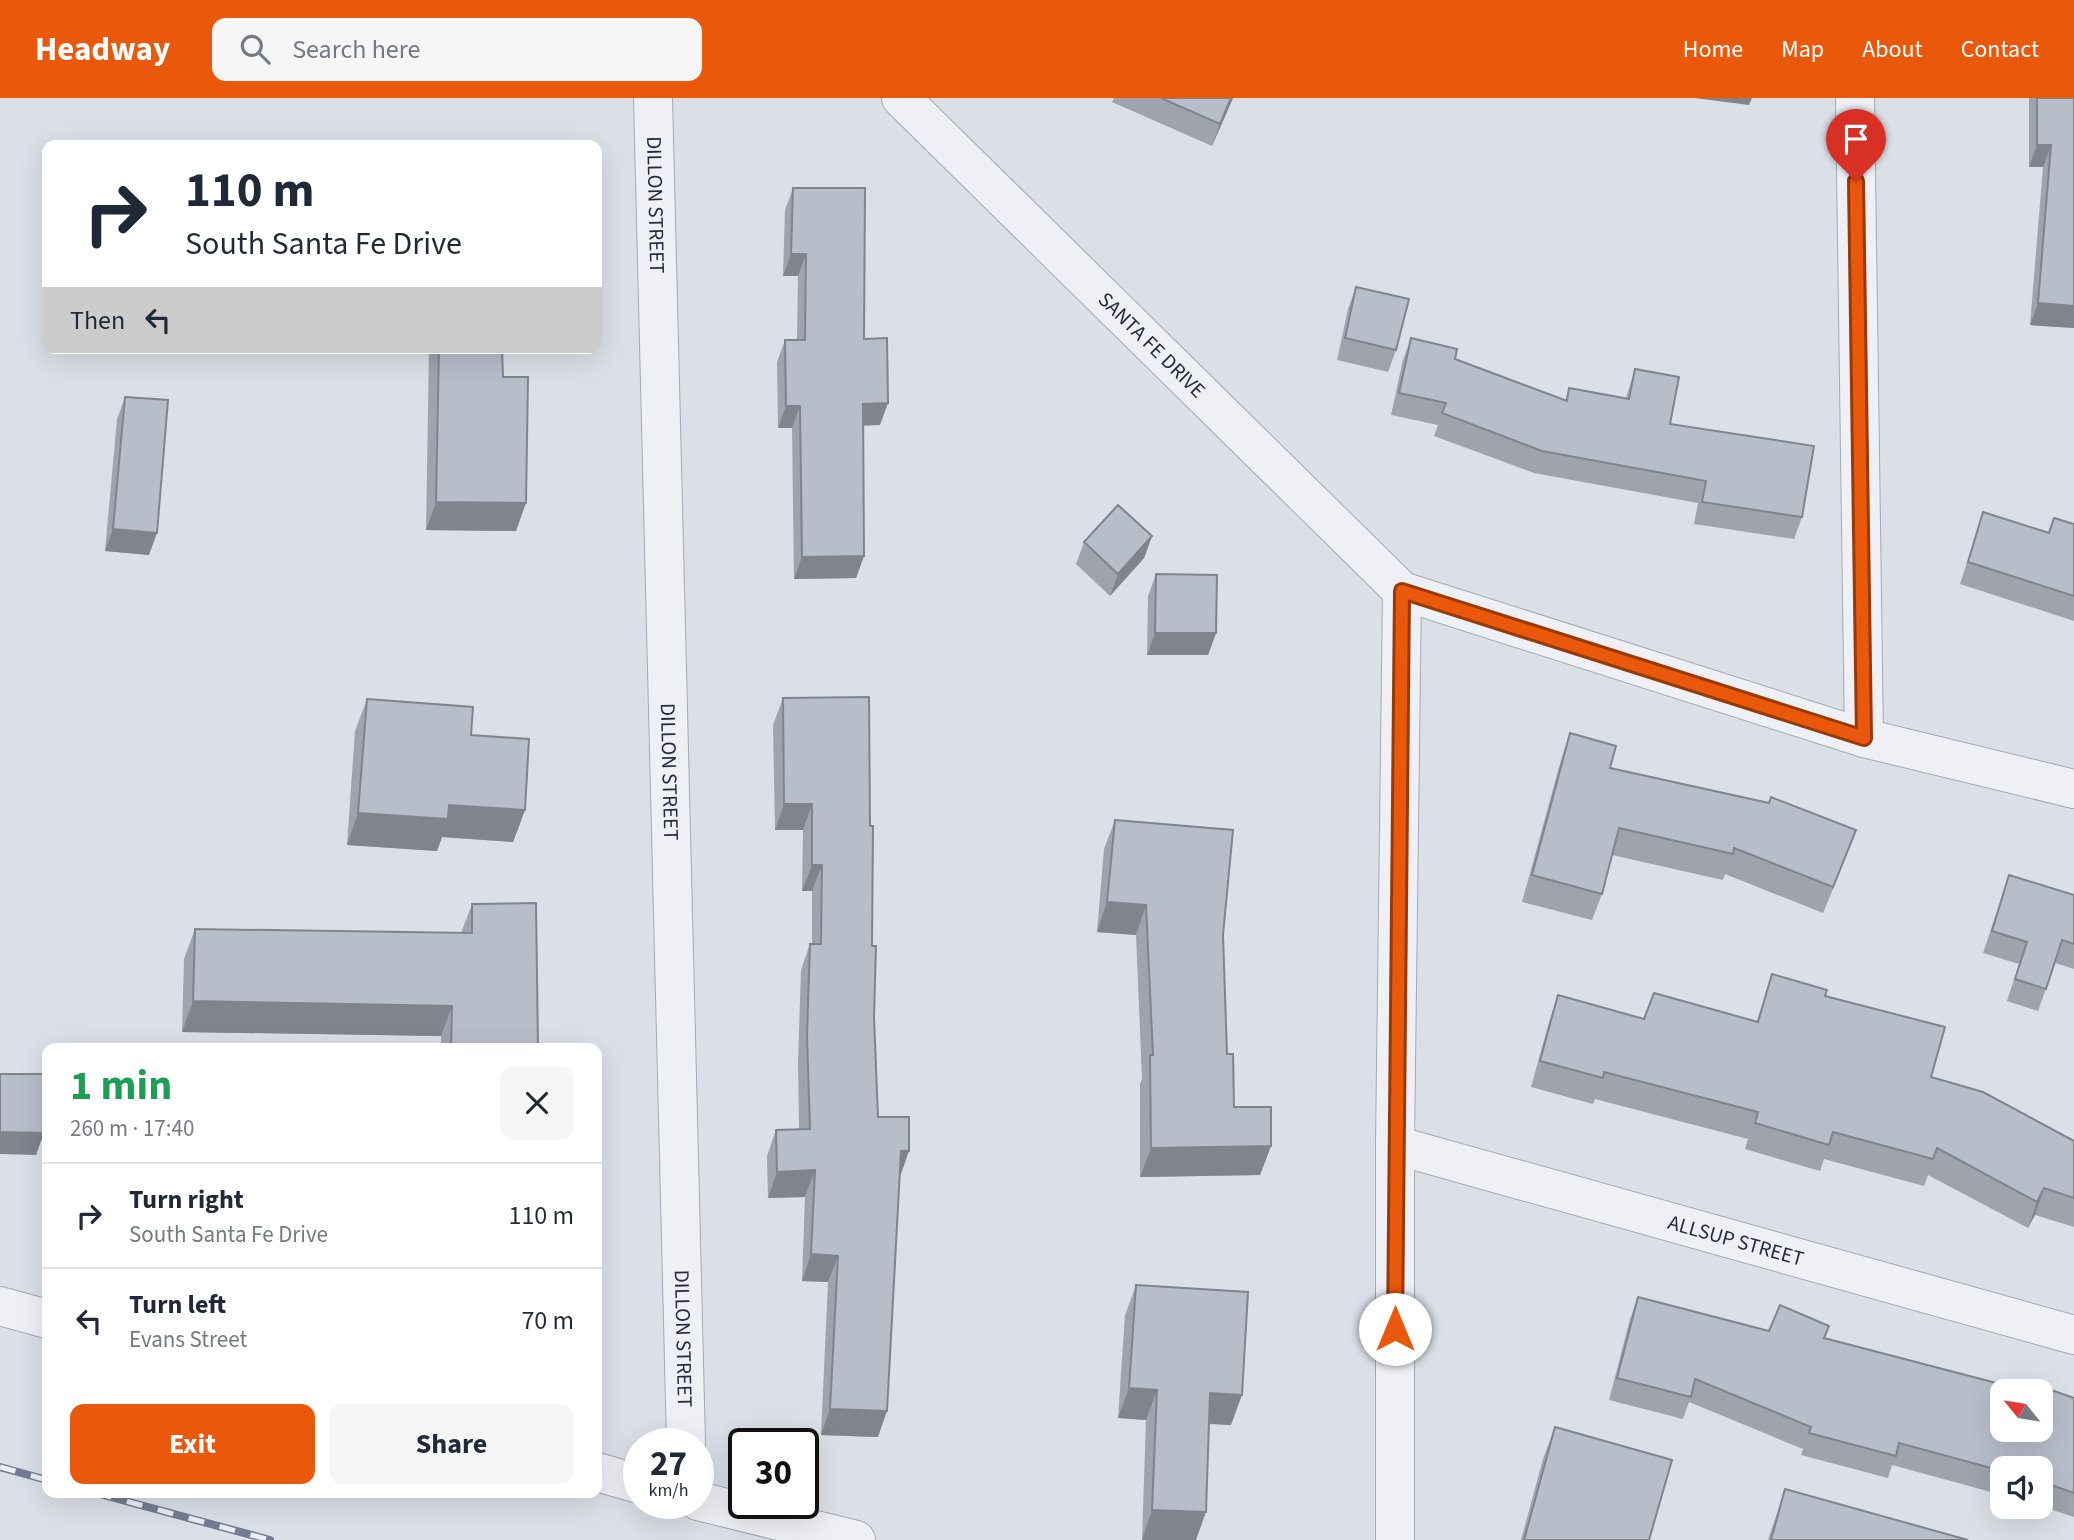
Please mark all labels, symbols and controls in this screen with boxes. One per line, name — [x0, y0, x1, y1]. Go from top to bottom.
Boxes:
search box — [212, 18, 702, 81]
text: Headway — [35, 26, 170, 73]
icon: search — [236, 30, 274, 68]
text: Search here — [292, 31, 420, 68]
text: Home — [1683, 32, 1743, 67]
text: Map — [1781, 32, 1824, 67]
text: About — [1862, 32, 1923, 67]
text: Contact — [1961, 32, 2039, 67]
pin — [1826, 109, 1886, 181]
icon: arrive — [1837, 120, 1875, 158]
street label: DILLON STREET — [639, 136, 672, 274]
text: 110 m — [185, 156, 314, 226]
icon: right — [70, 168, 161, 259]
text: South Santa Fe Drive — [185, 221, 462, 267]
street label: SANTA FE DRIVE — [1091, 285, 1212, 405]
icon: left — [139, 301, 177, 339]
text: Then — [70, 302, 125, 339]
street label: DILLON STREET — [653, 703, 686, 841]
text: 1 min — [70, 1056, 172, 1116]
button: close — [500, 1066, 574, 1140]
text: 260 m · 17:40 — [70, 1112, 194, 1145]
text: Turn right — [129, 1181, 244, 1218]
icon: right — [70, 1197, 108, 1235]
text: 110 m — [508, 1197, 574, 1234]
street label: ALLSUP STREET — [1665, 1207, 1807, 1274]
text: South Santa Fe Drive — [129, 1218, 328, 1251]
street label: DILLON STREET — [667, 1270, 700, 1408]
text: Turn left — [129, 1286, 226, 1323]
position arrow — [1358, 1292, 1432, 1366]
icon: left — [70, 1302, 108, 1340]
text: 70 m — [521, 1302, 574, 1339]
text: Evans Street — [129, 1323, 247, 1356]
north arrow — [1990, 1379, 2053, 1442]
map controls — [1990, 1379, 2053, 1519]
button: Exit — [70, 1404, 315, 1484]
button: Share — [329, 1404, 574, 1484]
speed limit sign: 30 — [728, 1428, 819, 1519]
text: 27 — [650, 1439, 687, 1489]
button: sound — [1990, 1456, 2053, 1519]
text: km/h — [649, 1478, 688, 1503]

